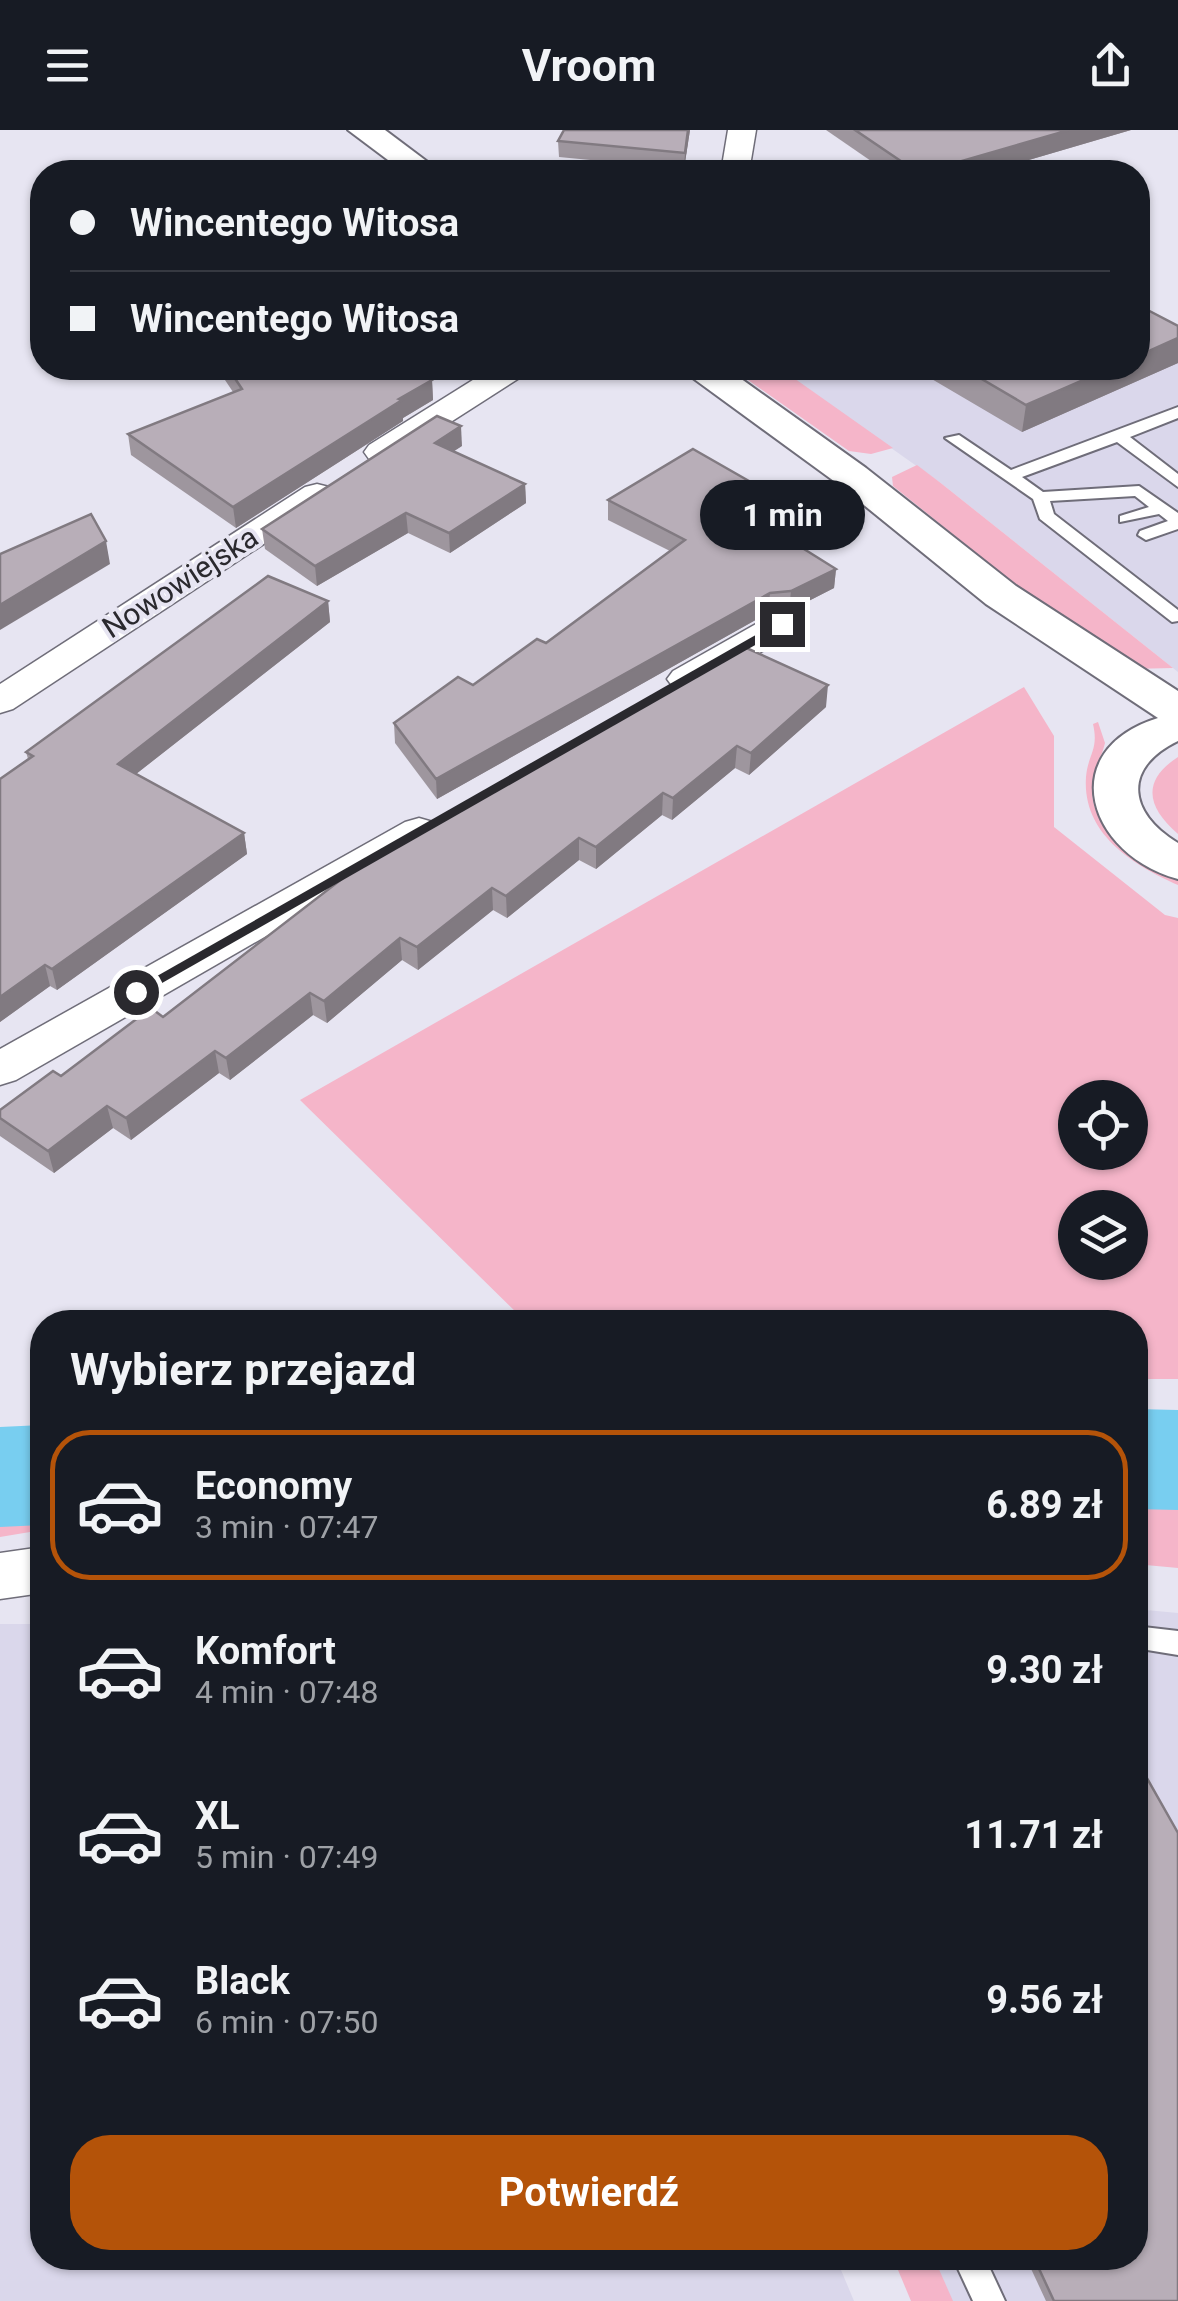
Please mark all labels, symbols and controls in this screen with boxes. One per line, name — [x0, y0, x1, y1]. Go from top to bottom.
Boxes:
icon: menu — [40, 38, 95, 93]
icon: share — [1083, 38, 1138, 93]
text: Vroom — [522, 39, 656, 92]
text: Wincentego Witosa — [130, 201, 459, 245]
text: Wincentego Witosa — [130, 297, 459, 341]
callout: 1 min — [700, 479, 864, 549]
text: 1 min — [742, 496, 823, 534]
street label: Nowowiejska — [96, 519, 264, 645]
route end — [760, 602, 805, 647]
route start — [114, 970, 159, 1015]
map controls — [1058, 1080, 1148, 1280]
button: locate — [1058, 1080, 1148, 1170]
button: layers — [1058, 1190, 1148, 1280]
text: Wybierz przejazd — [70, 1343, 416, 1396]
icon: car — [75, 1460, 165, 1550]
text: Economy — [195, 1464, 352, 1508]
text: 6.89 zł — [986, 1483, 1103, 1527]
text: 3 min · 07:47 — [195, 1508, 378, 1546]
icon: car — [75, 1625, 165, 1715]
text: Komfort — [195, 1629, 336, 1673]
text: 9.30 zł — [986, 1648, 1103, 1692]
text: 4 min · 07:48 — [195, 1673, 378, 1711]
icon: car — [75, 1790, 165, 1880]
text: XL — [195, 1794, 240, 1838]
text: 11.71 zł — [964, 1813, 1103, 1857]
text: 5 min · 07:49 — [195, 1838, 378, 1876]
icon: car — [75, 1955, 165, 2045]
text: Black — [195, 1959, 290, 2003]
text: 9.56 zł — [986, 1978, 1103, 2022]
text: 6 min · 07:50 — [195, 2003, 378, 2041]
button: Potwierdź — [70, 2135, 1108, 2250]

